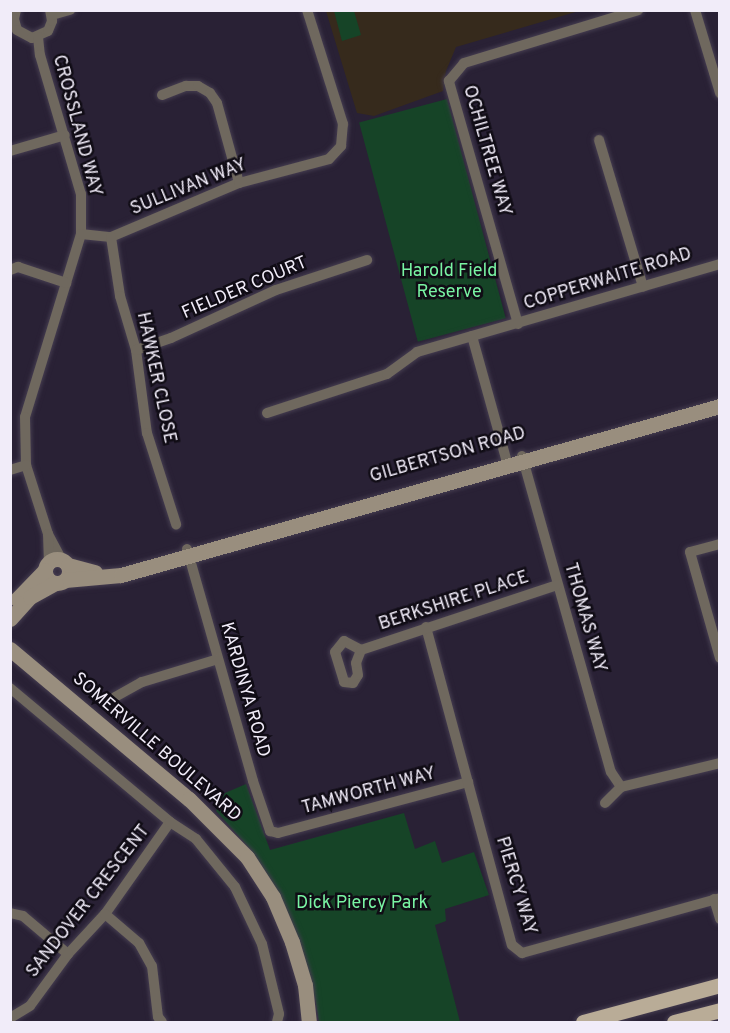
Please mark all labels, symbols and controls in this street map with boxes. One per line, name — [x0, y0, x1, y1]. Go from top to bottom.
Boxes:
street label: CROSSLAND WAY — [47, 53, 105, 199]
street label: OCHILTREE WAY — [457, 83, 515, 219]
street label: SULLIVAN WAY — [128, 155, 250, 221]
street label: COPPERWAITE ROAD — [521, 244, 695, 316]
street label: FIELDER COURT — [179, 253, 311, 325]
park label: Harold Field Reserve — [401, 262, 497, 304]
street label: HAWKER CLOSE — [131, 310, 179, 446]
street label: GILBERTSON ROAD — [368, 423, 528, 489]
street label: THOMAS WAY — [558, 560, 610, 676]
street label: BERKSHIRE PLACE — [376, 568, 532, 636]
street label: KARDINYA ROAD — [214, 620, 274, 760]
street label: SOMERVILLE BOULEVARD — [67, 669, 245, 827]
street label: TAMWORTH WAY — [300, 764, 438, 820]
street label: SANDOVER CRESCENT — [23, 821, 155, 983]
street label: PIERCY WAY — [490, 834, 540, 938]
park label: Dick Piercy Park — [296, 893, 428, 915]

